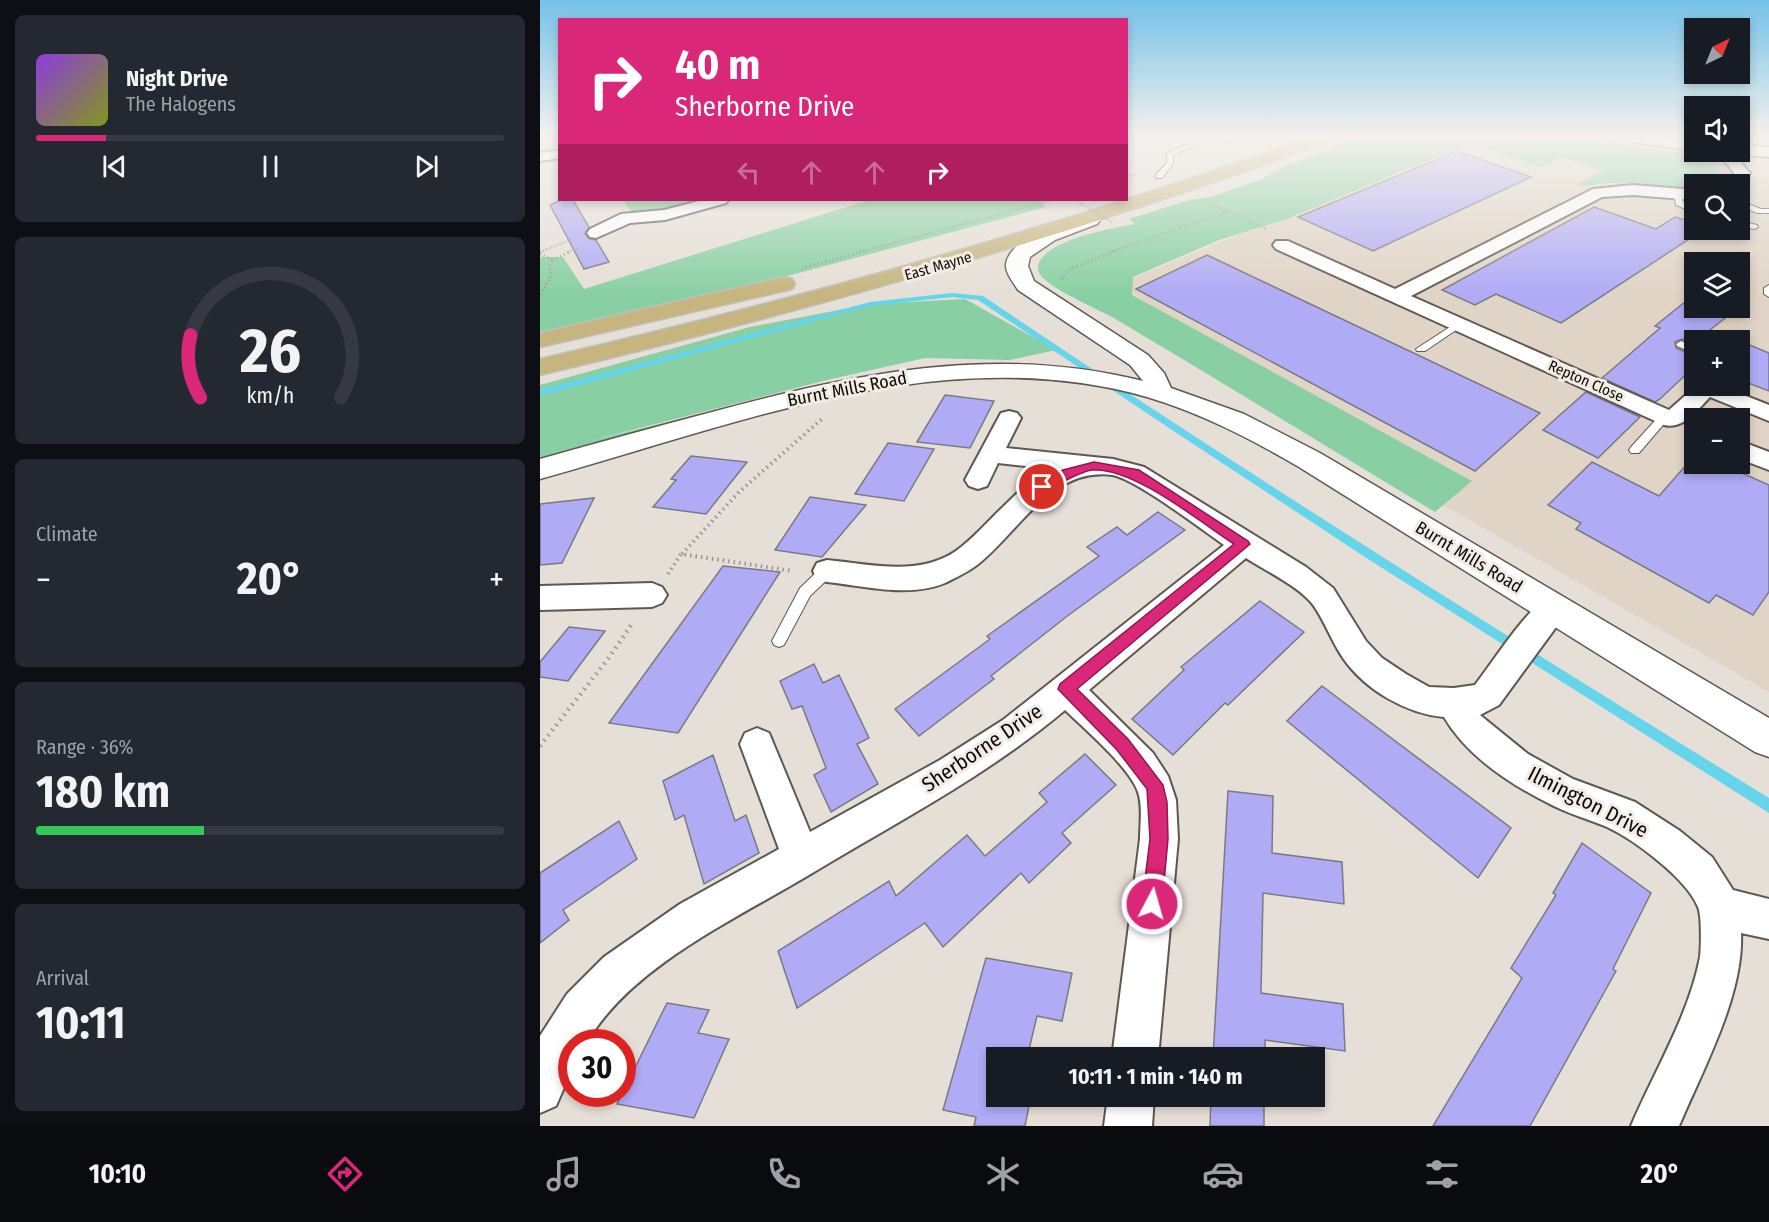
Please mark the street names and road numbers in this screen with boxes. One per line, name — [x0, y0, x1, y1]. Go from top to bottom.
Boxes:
street label: East Mayne — [902, 248, 974, 284]
street label: Repton Close — [1546, 356, 1626, 406]
street label: Burnt Mills Road — [785, 367, 909, 411]
street label: Burnt Mills Road — [1411, 516, 1527, 598]
street label: Sherborne Drive — [917, 698, 1047, 798]
street label: Ilmington Drive — [1524, 761, 1652, 843]

